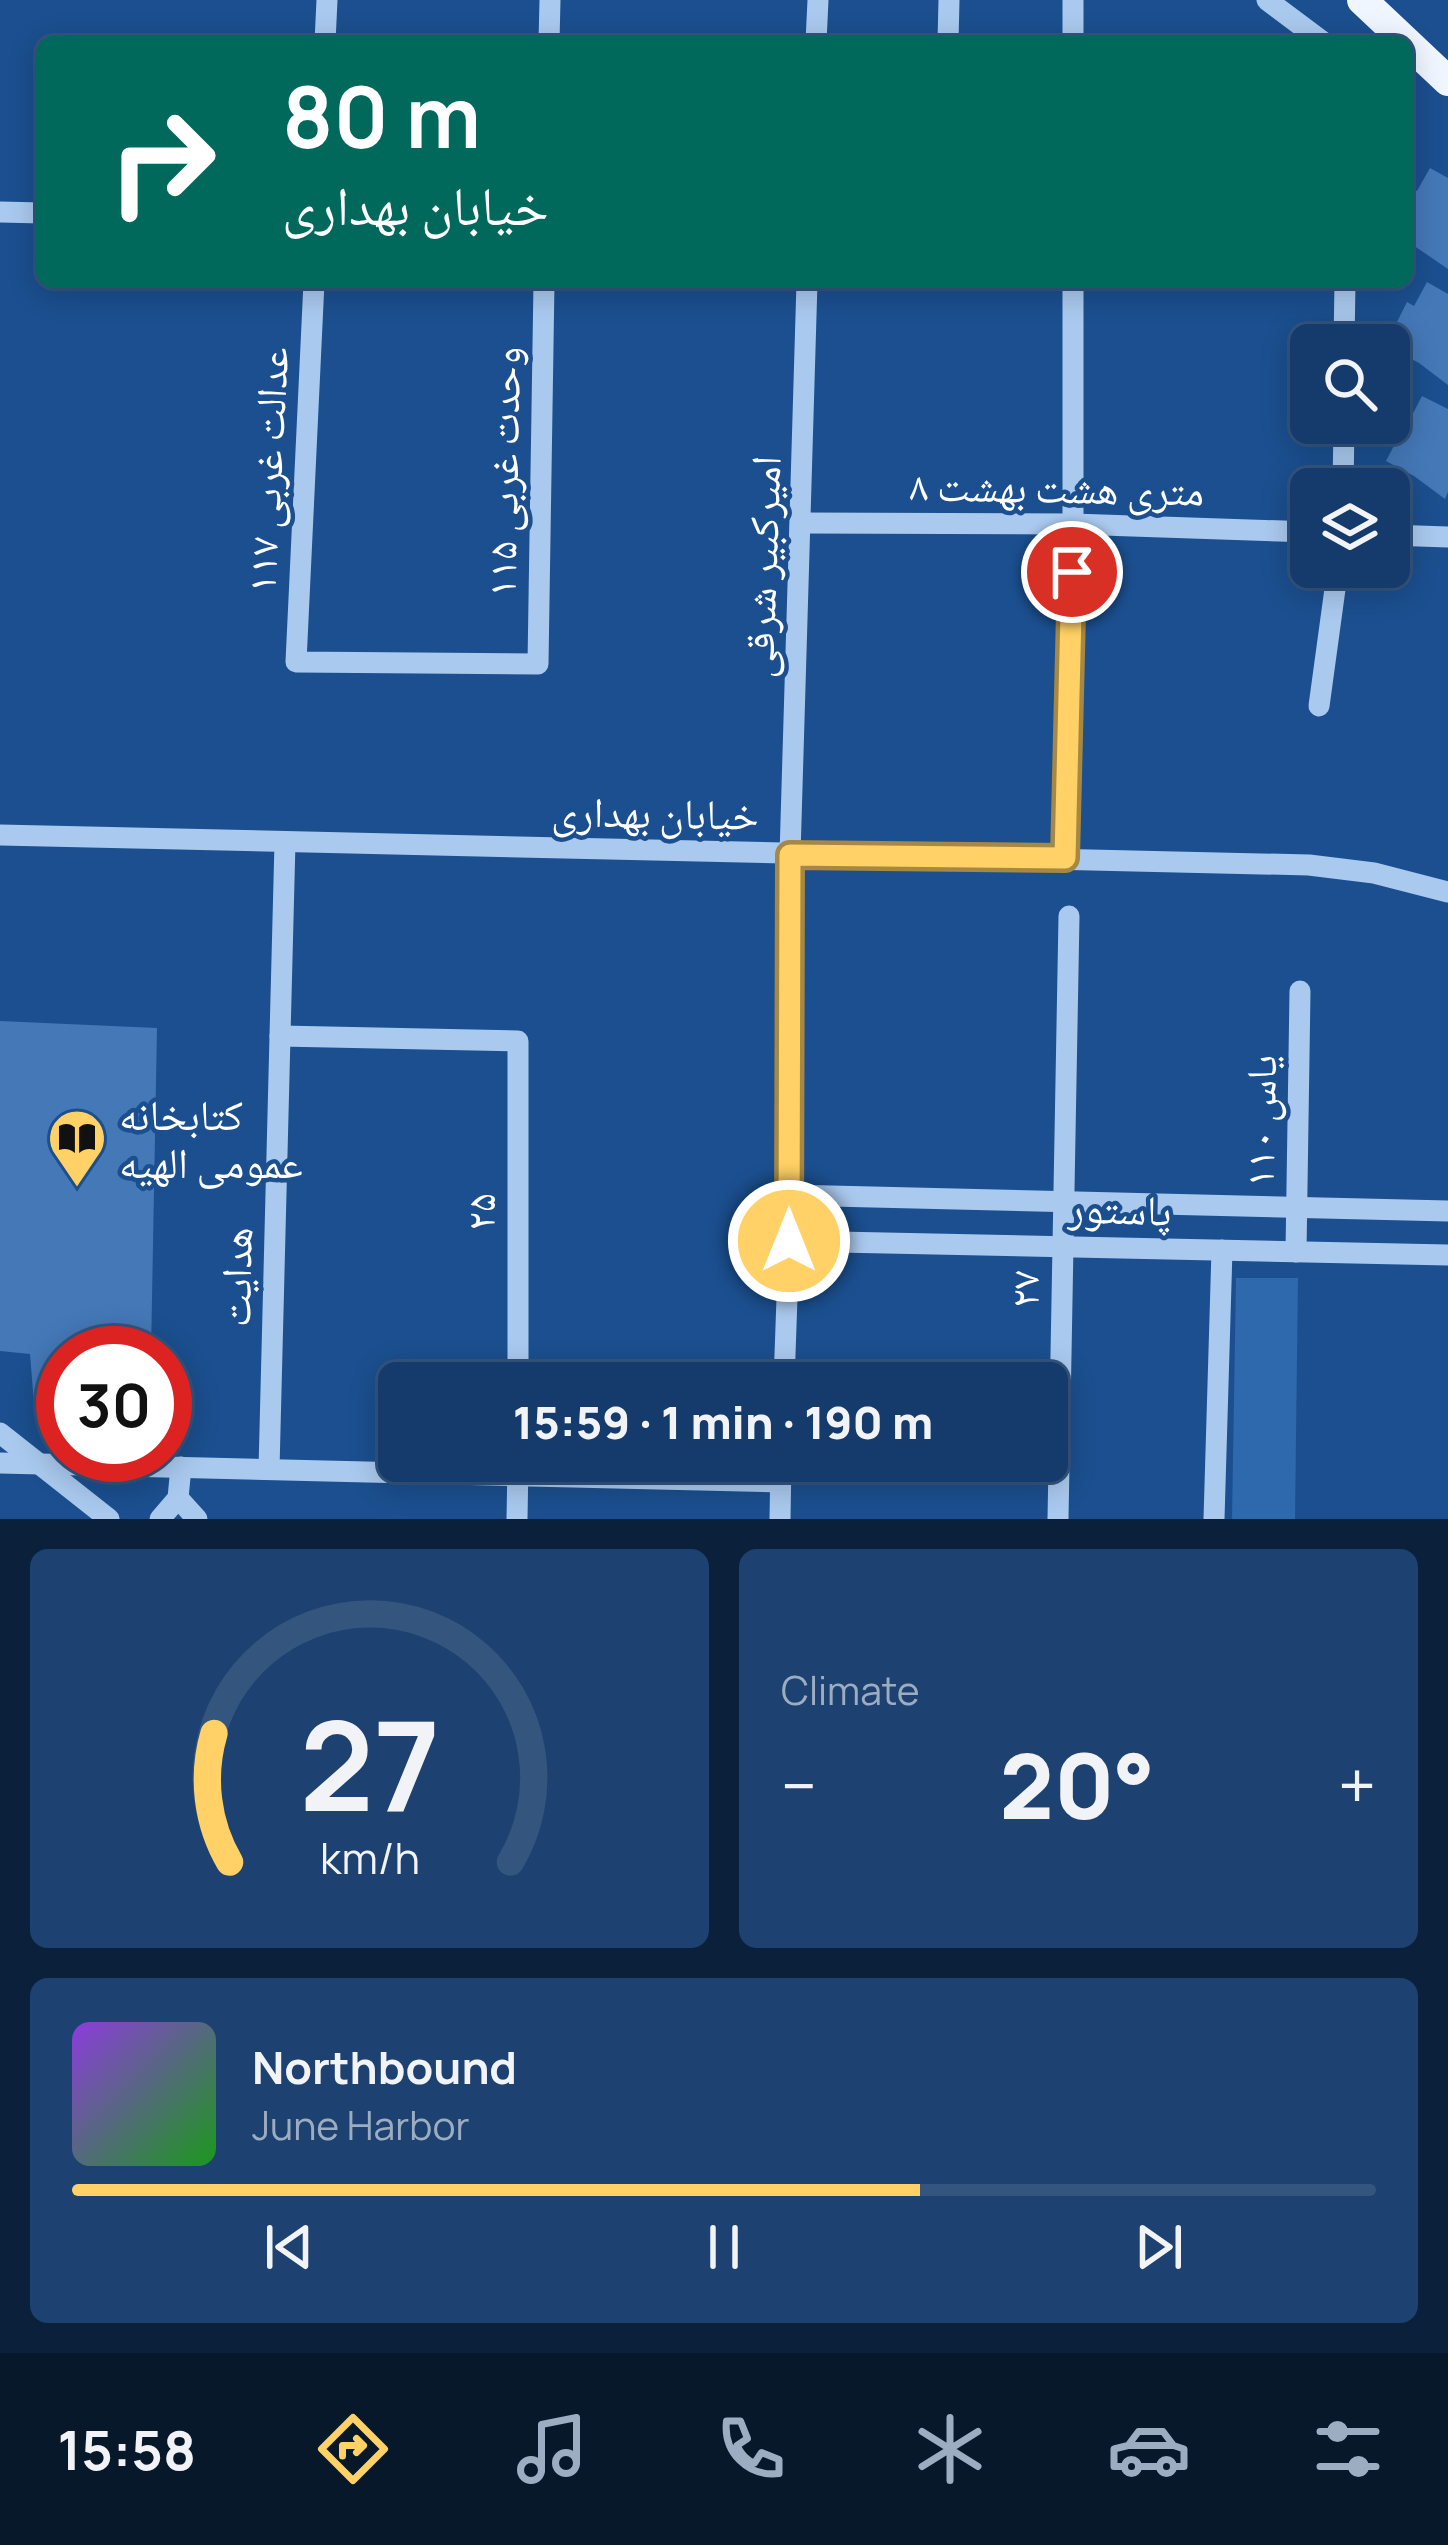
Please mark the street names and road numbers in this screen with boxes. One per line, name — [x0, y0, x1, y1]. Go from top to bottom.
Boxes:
street label: ۱۱۷ عدالت غربی — [231, 345, 301, 595]
street label: ۱۱۵ وحدت غربی — [471, 346, 533, 598]
street label: امیرکبیر شرقی — [728, 455, 794, 679]
street label: ۸ متری هشت بهشت — [909, 455, 1205, 519]
street label: خیابان بهداری — [551, 781, 759, 843]
street label: یاس ۱۱۰ — [1229, 1054, 1289, 1188]
street label: پاستور — [1066, 1177, 1173, 1239]
street label: ۲۵ — [450, 1193, 508, 1231]
street label: هدایت — [205, 1227, 265, 1327]
street label: ۲۷ — [994, 1270, 1052, 1308]

